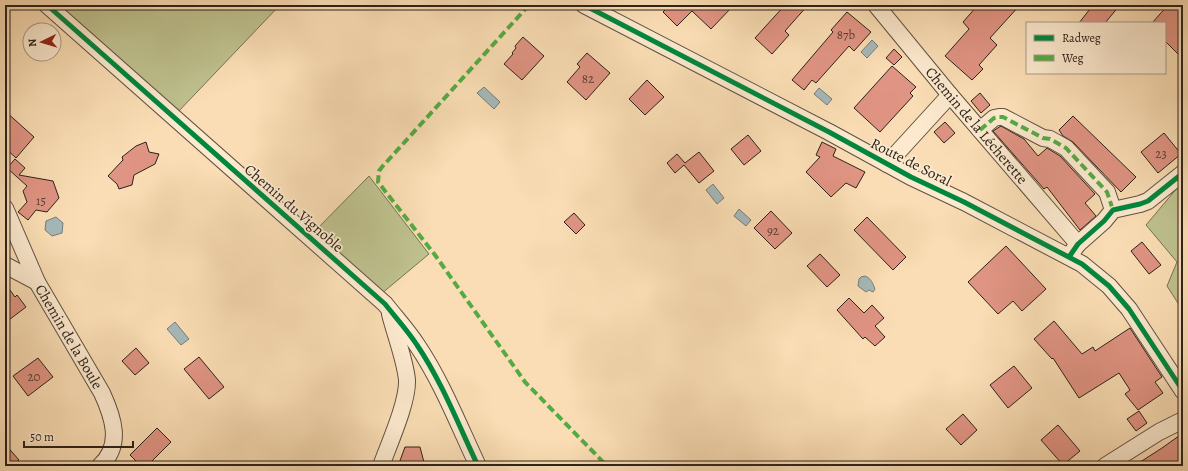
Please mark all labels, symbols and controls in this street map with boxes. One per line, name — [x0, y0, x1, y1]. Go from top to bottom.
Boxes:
north arrow — [22, 22, 62, 62]
legend — [1026, 22, 1166, 74]
house number: 87b — [837, 26, 856, 43]
text: Radweg — [1062, 30, 1101, 46]
text: N — [25, 38, 40, 47]
text: Weg — [1061, 50, 1084, 66]
street label: Chemin de la Lécherette — [921, 63, 1032, 189]
house number: 82 — [582, 70, 594, 87]
street label: Route de Soral — [867, 133, 955, 191]
house number: 23 — [1155, 145, 1167, 162]
street label: Chemin du Vignoble — [240, 159, 348, 257]
house number: 15 — [36, 192, 46, 209]
house number: 92 — [767, 222, 779, 239]
street label: Chemin de la Boule — [30, 281, 108, 393]
house number: 20 — [27, 368, 41, 385]
scale bar — [24, 423, 133, 449]
text: 50 m — [30, 429, 54, 445]

